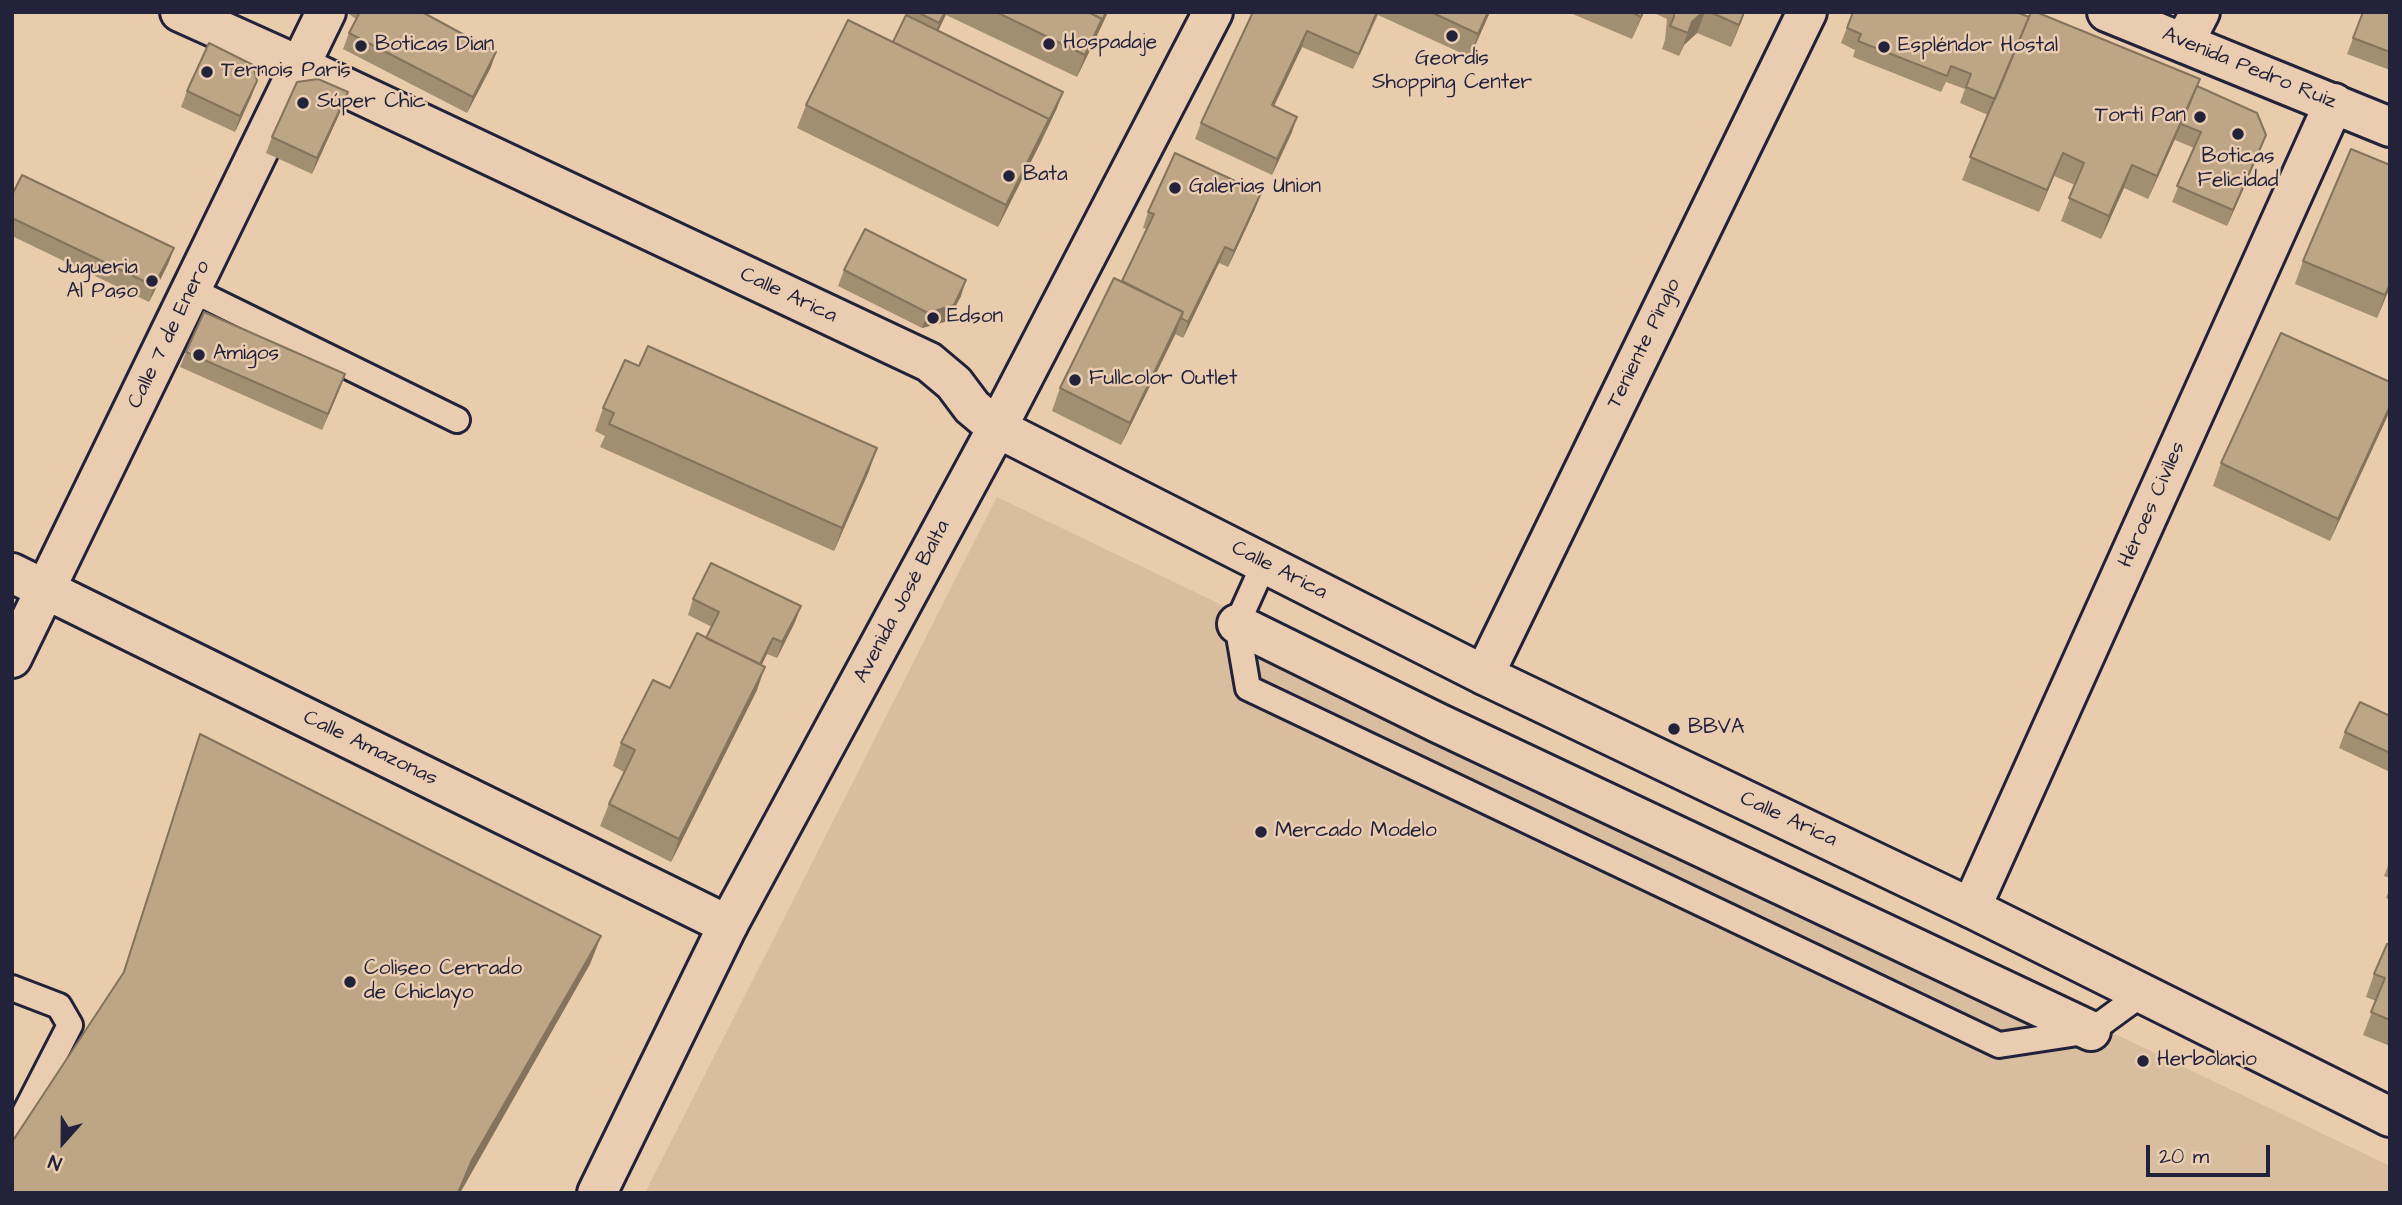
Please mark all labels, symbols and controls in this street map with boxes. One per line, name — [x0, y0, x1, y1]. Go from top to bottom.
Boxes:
street label: Avenida Pedro Ruiz — [2158, 23, 2340, 115]
marker: Geordis Shopping Center — [1444, 28, 1460, 44]
place label: Hospadaje — [1063, 31, 1157, 57]
place label: Boticas Dian — [375, 33, 494, 59]
place label: Espléndor Hostal — [1898, 34, 2058, 60]
marker: Hospadaje — [1041, 36, 1057, 52]
marker: Boticas Dian — [353, 38, 369, 54]
marker: Espléndor Hostal — [1876, 39, 1892, 55]
place label: Geordis Shopping Center — [1372, 47, 1532, 97]
place label: Ternois Paris — [221, 59, 351, 85]
marker: Ternois Paris — [199, 64, 215, 80]
place label: Súper Chic — [317, 90, 426, 116]
marker: Súper Chic — [295, 95, 311, 111]
place label: Torti Pan — [2095, 104, 2186, 130]
marker: Torti Pan — [2192, 109, 2208, 125]
marker: Boticas Felicidad — [2230, 126, 2246, 142]
place label: Boticas Felicidad — [2197, 145, 2279, 195]
place label: Bata — [1023, 163, 1068, 189]
marker: Bata — [1001, 168, 1017, 184]
place label: Galerias Union — [1189, 175, 1321, 201]
marker: Galerias Union — [1167, 180, 1183, 196]
place label: Jugueria Al Paso — [58, 256, 138, 306]
street label: Calle 7 de Enero — [123, 257, 217, 413]
street label: Calle Arica — [735, 263, 841, 329]
marker: Jugueria Al Paso — [144, 273, 160, 289]
street label: Teniente Pinglo — [1603, 275, 1687, 413]
place label: Edson — [947, 305, 1003, 331]
marker: Edson — [925, 310, 941, 326]
place label: Amigos — [213, 342, 279, 368]
marker: Amigos — [191, 347, 207, 363]
place label: Fullcolor Outlet — [1089, 367, 1237, 393]
marker: Fullcolor Outlet — [1067, 372, 1083, 388]
street label: Héroes Civiles — [2114, 438, 2192, 572]
street label: Avenida José Balta — [849, 516, 957, 688]
street label: Calle Arica — [1227, 536, 1331, 606]
street label: Calle Amazonas — [299, 706, 441, 792]
place label: BBVA — [1688, 716, 1744, 742]
marker: BBVA — [1666, 721, 1682, 737]
street label: Calle Arica — [1735, 787, 1841, 853]
place label: Mercado Modelo — [1275, 819, 1437, 845]
marker: Mercado Modelo — [1253, 824, 1269, 840]
place label: Coliseo Cerrado de Chiclayo — [364, 957, 522, 1007]
marker: Coliseo Cerrado de Chiclayo — [342, 974, 358, 990]
place label: Herbolario — [2157, 1048, 2257, 1074]
marker: Herbolario — [2135, 1053, 2151, 1069]
north arrow — [28, 1107, 98, 1177]
scale bar — [2150, 1132, 2274, 1176]
text: 20 m — [2159, 1142, 2209, 1171]
text: N — [45, 1147, 66, 1177]

